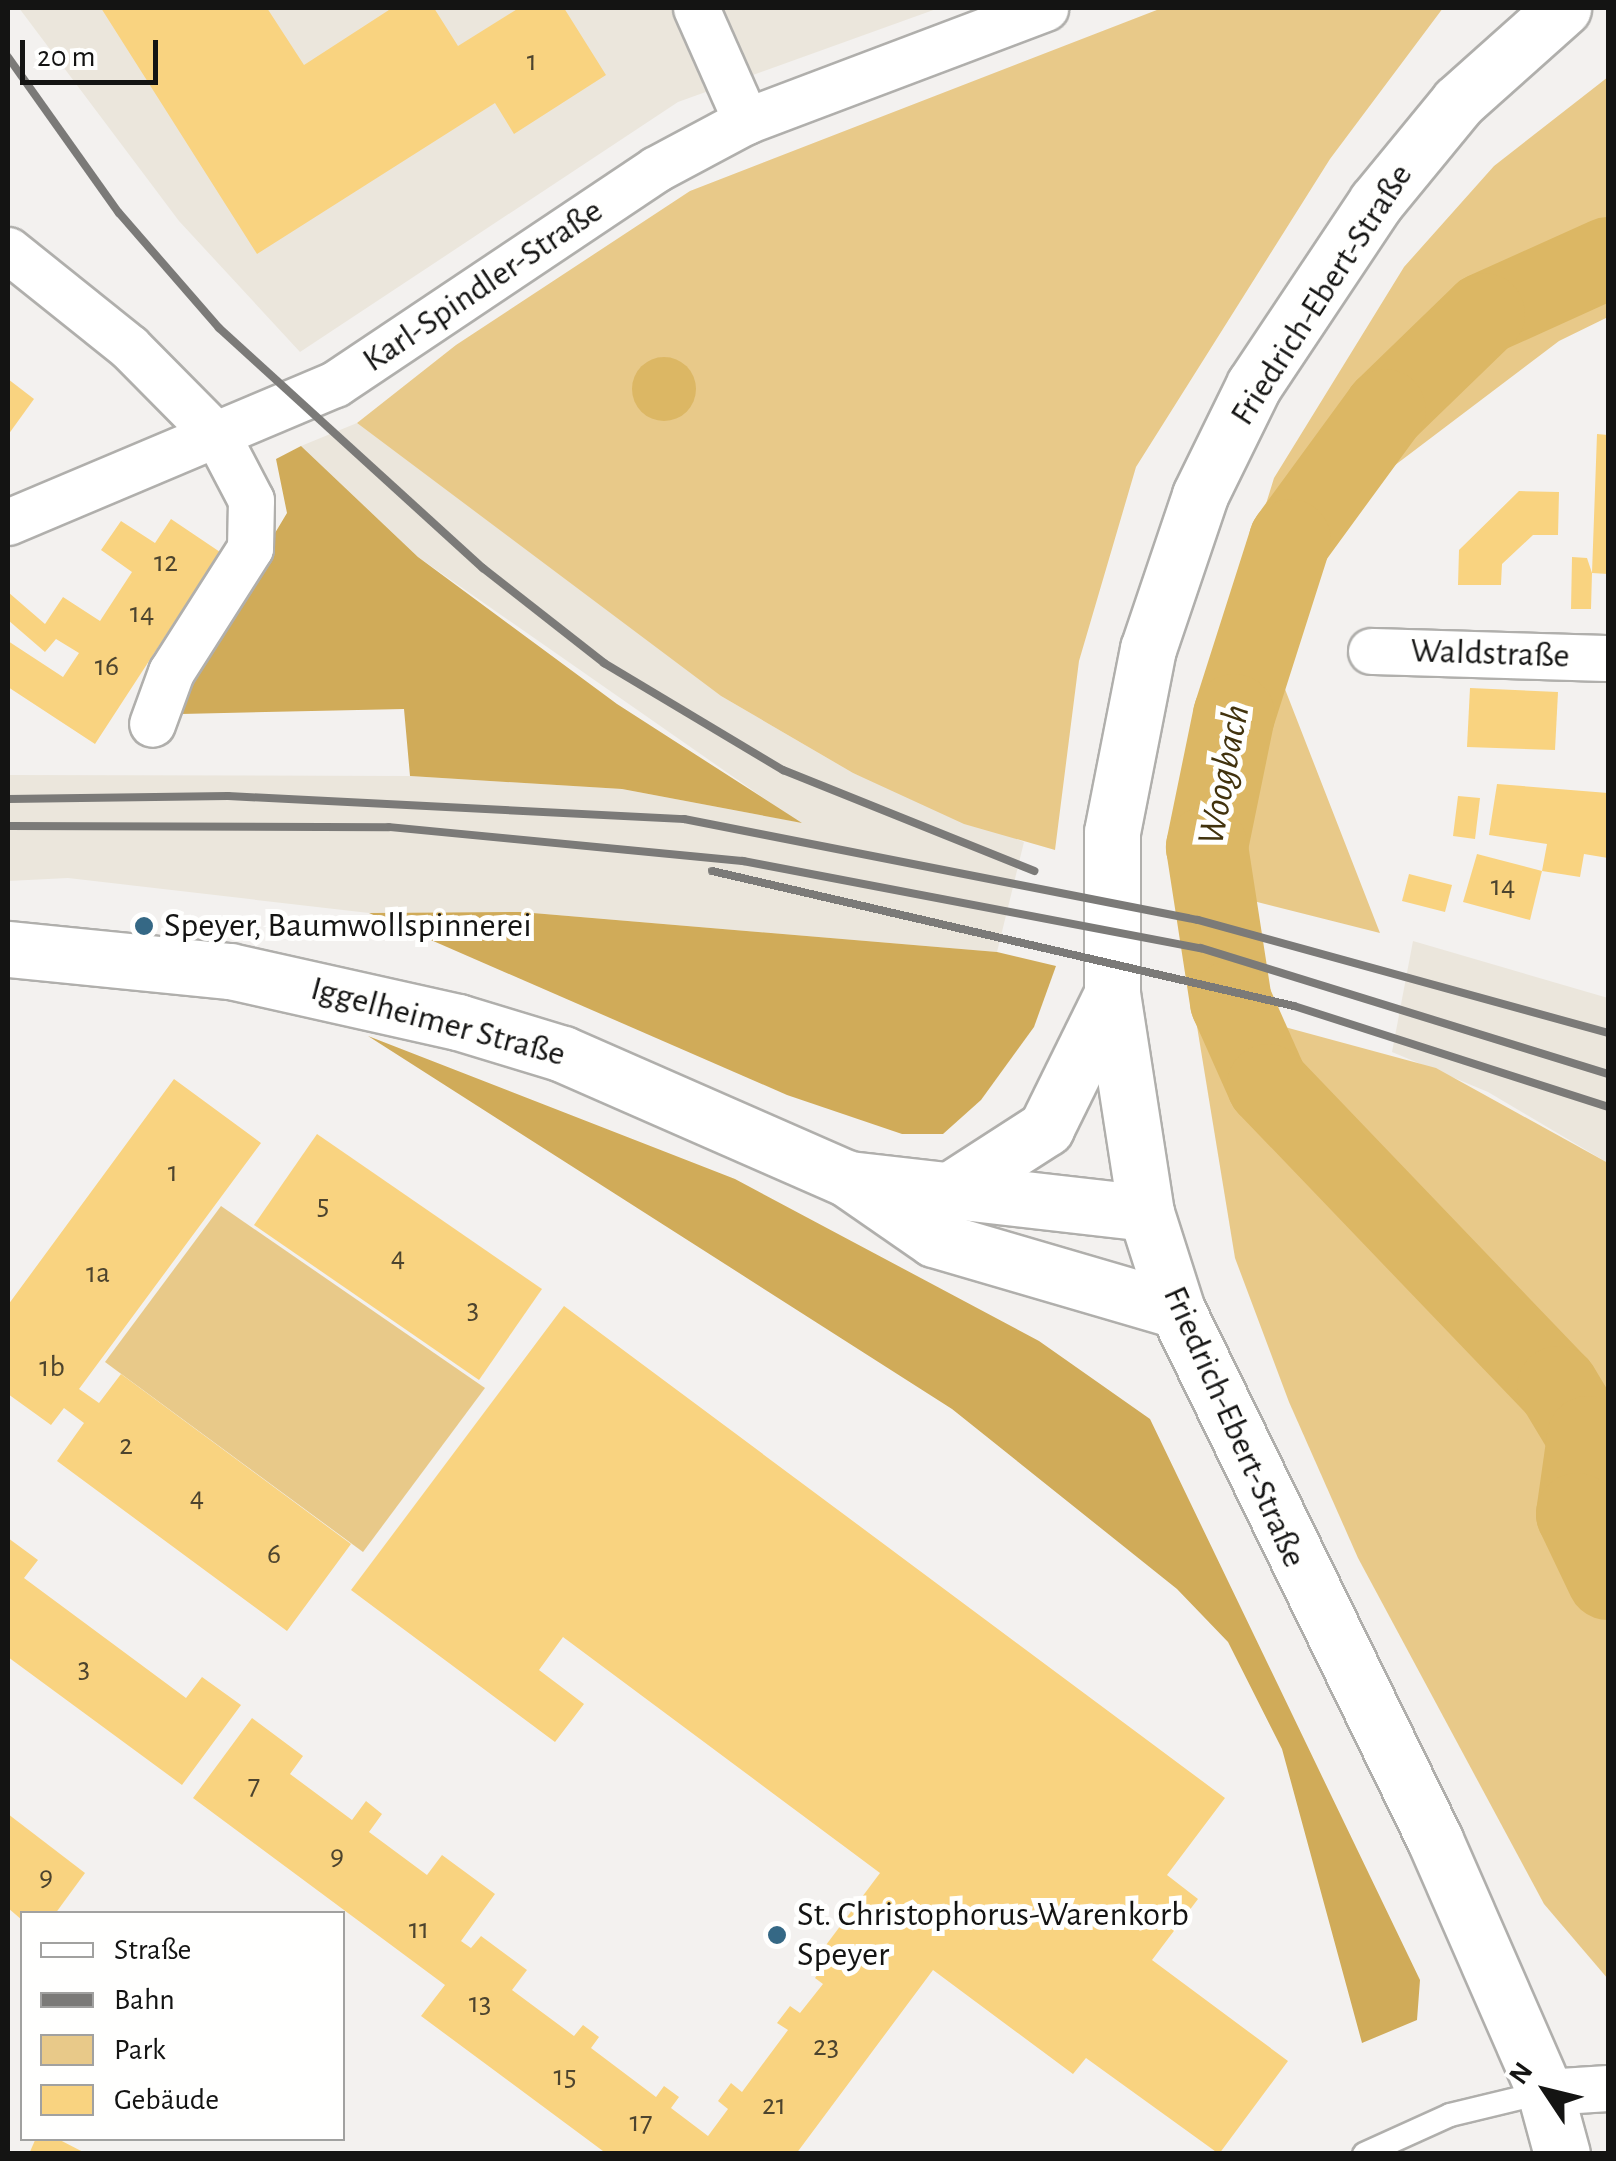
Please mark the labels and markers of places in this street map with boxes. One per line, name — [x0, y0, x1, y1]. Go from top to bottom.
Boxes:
place label: Speyer, Baumwollspinnerei — [164, 905, 532, 947]
marker: Speyer, Baumwollspinnerei — [133, 915, 155, 937]
place label: St. Christophorus-Warenkorb Speyer — [797, 1894, 1189, 1976]
marker: St. Christophorus-Warenkorb Speyer — [766, 1924, 788, 1946]

